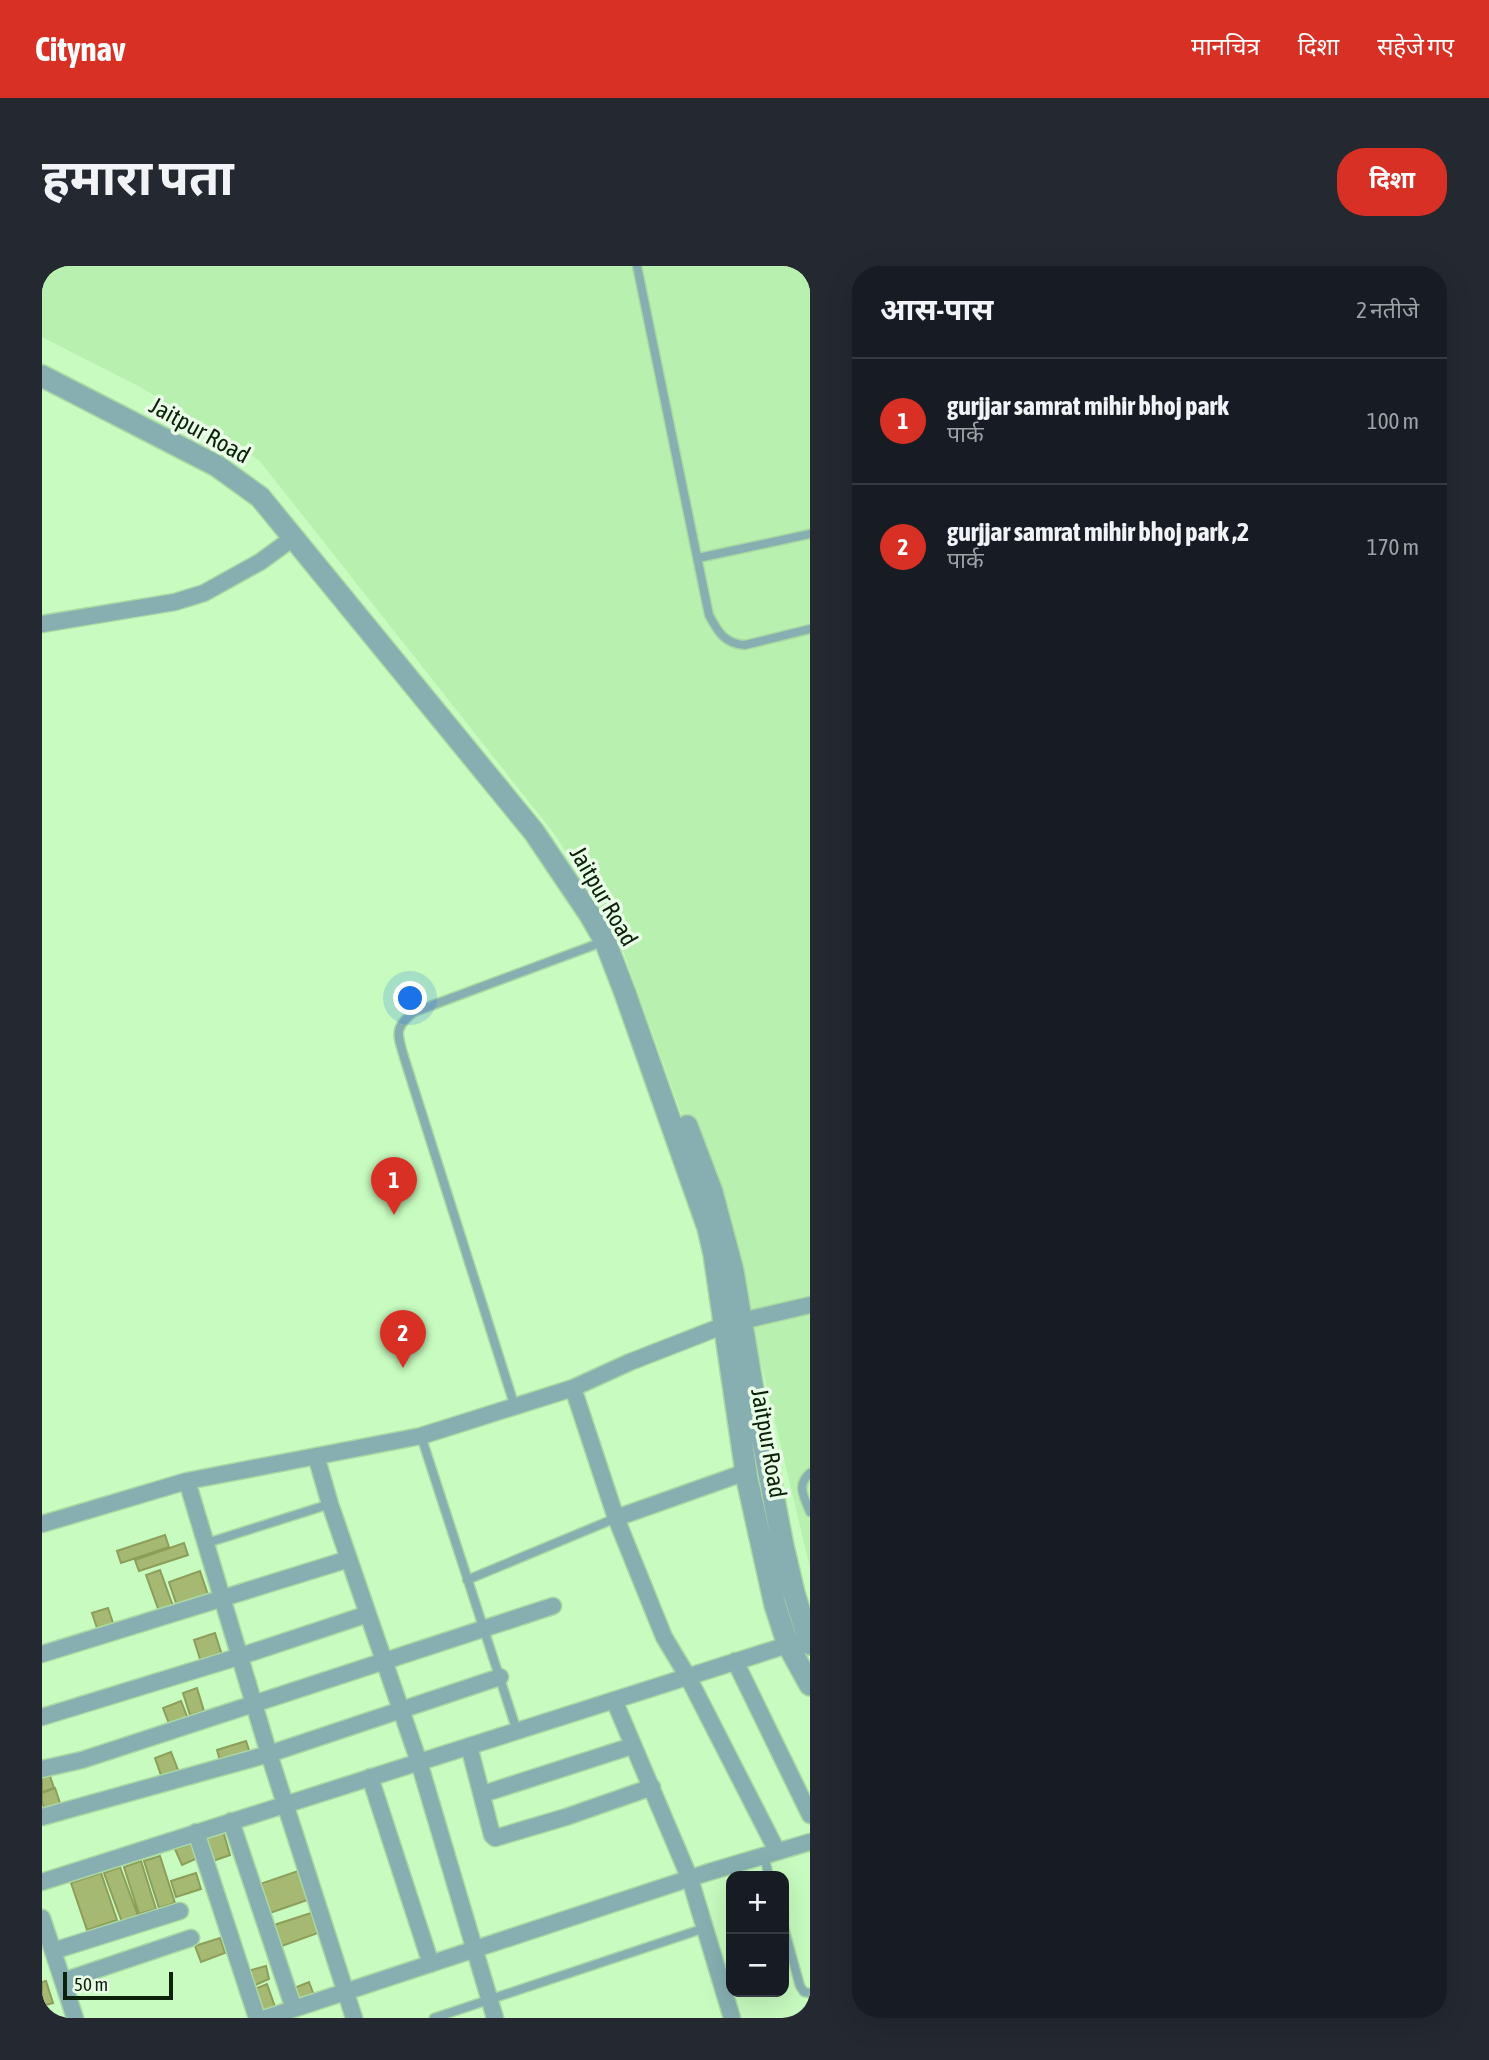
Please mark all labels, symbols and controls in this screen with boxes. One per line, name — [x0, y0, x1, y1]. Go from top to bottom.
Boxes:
text: Citynav — [35, 30, 126, 68]
text: मानचित्र — [1191, 33, 1260, 60]
text: दिशा — [1298, 33, 1339, 60]
text: सहेजे गए — [1377, 33, 1454, 60]
button: दिशा — [1337, 148, 1447, 216]
text: हमारा पता — [42, 149, 234, 205]
text: आस-पास — [880, 292, 993, 326]
text: 2 नतीजे — [1356, 297, 1419, 323]
street label: Jaitpur Road — [145, 391, 255, 469]
text: gurjjar samrat mihir bhoj park — [947, 391, 1229, 421]
text: 1 — [898, 408, 908, 434]
text: 100 m — [1367, 408, 1419, 434]
text: पार्क — [947, 421, 984, 447]
text: gurjjar samrat mihir bhoj park ,2 — [947, 517, 1249, 547]
text: 2 — [898, 534, 908, 560]
text: 170 m — [1367, 534, 1419, 560]
text: पार्क — [947, 547, 984, 573]
street label: Jaitpur Road — [565, 841, 643, 951]
your location — [393, 981, 427, 1015]
pin: 1 — [371, 1157, 417, 1215]
pin: 2 — [380, 1310, 426, 1368]
street label: Jaitpur Road — [746, 1386, 792, 1500]
map controls — [726, 1871, 789, 1997]
button: + — [726, 1871, 789, 1934]
button: − — [726, 1934, 789, 1997]
scale bar — [63, 1969, 173, 2001]
text: 50 m — [74, 1973, 108, 1995]

